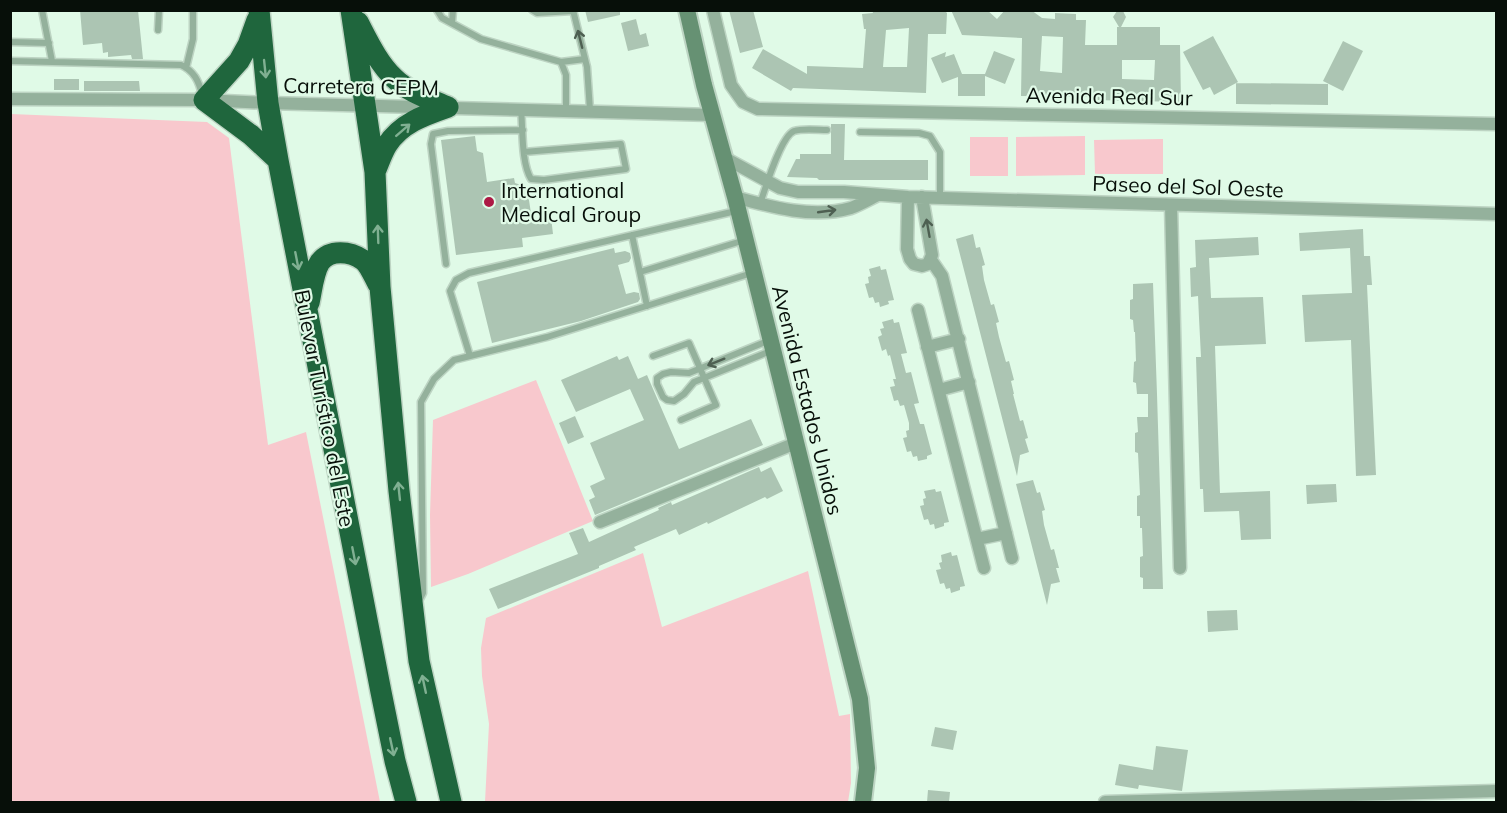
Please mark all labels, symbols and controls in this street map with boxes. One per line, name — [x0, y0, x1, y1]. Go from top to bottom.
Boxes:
one-way arrow — [574, 30, 586, 49]
one-way arrow — [260, 58, 271, 78]
street label: Carretera CEPM — [283, 72, 439, 100]
street label: Avenida Real Sur — [1025, 82, 1193, 110]
one-way arrow — [395, 123, 411, 136]
street label: Paseo del Sol Oeste — [1092, 170, 1284, 202]
place label: International Medical Group — [501, 177, 641, 227]
marker: International Medical Group — [482, 195, 496, 209]
one-way arrow — [817, 206, 837, 217]
one-way arrow — [922, 218, 933, 238]
one-way arrow — [372, 224, 383, 244]
one-way arrow — [292, 251, 303, 270]
street label: Avenida Estados Unidos — [767, 282, 849, 518]
street label: Bulevar Turístico del Este — [289, 287, 361, 529]
one-way arrow — [708, 357, 726, 368]
one-way arrow — [393, 481, 404, 501]
one-way arrow — [349, 545, 360, 565]
one-way arrow — [418, 675, 429, 694]
one-way arrow — [387, 736, 398, 756]

